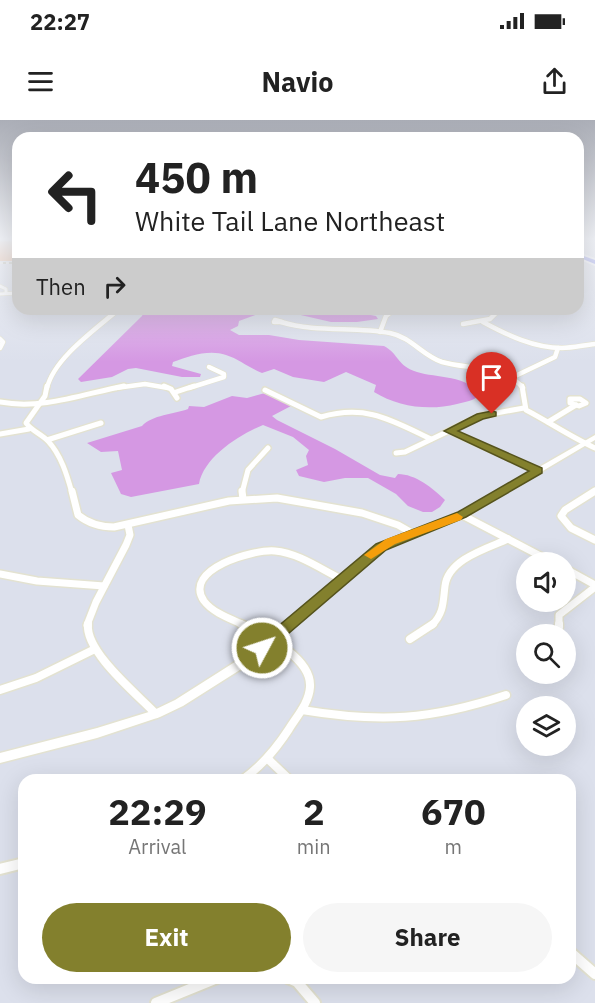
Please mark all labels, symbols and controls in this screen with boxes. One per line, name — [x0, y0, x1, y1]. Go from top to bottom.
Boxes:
text: 22:27 — [30, 7, 90, 36]
text: Navio — [261, 64, 334, 99]
icon: menu — [24, 65, 57, 98]
icon: share — [538, 65, 571, 98]
text: 450 m — [135, 150, 258, 205]
icon: left — [36, 156, 114, 234]
text: White Tail Lane Northeast — [135, 203, 445, 238]
icon: right — [98, 270, 131, 303]
text: Then — [36, 272, 86, 301]
pin — [466, 352, 517, 414]
icon: arrive — [475, 361, 508, 394]
map controls — [516, 552, 576, 756]
button: sound — [516, 552, 576, 612]
position arrow — [230, 616, 294, 680]
button: search — [516, 624, 576, 684]
button: layers — [516, 696, 576, 756]
text: 22:29 — [108, 788, 207, 835]
text: 2 — [303, 788, 325, 835]
text: 670 — [421, 788, 486, 835]
text: Arrival — [128, 833, 187, 860]
text: min — [297, 833, 331, 860]
text: m — [445, 833, 462, 860]
button: Exit — [42, 903, 291, 972]
button: Share — [303, 903, 552, 972]

